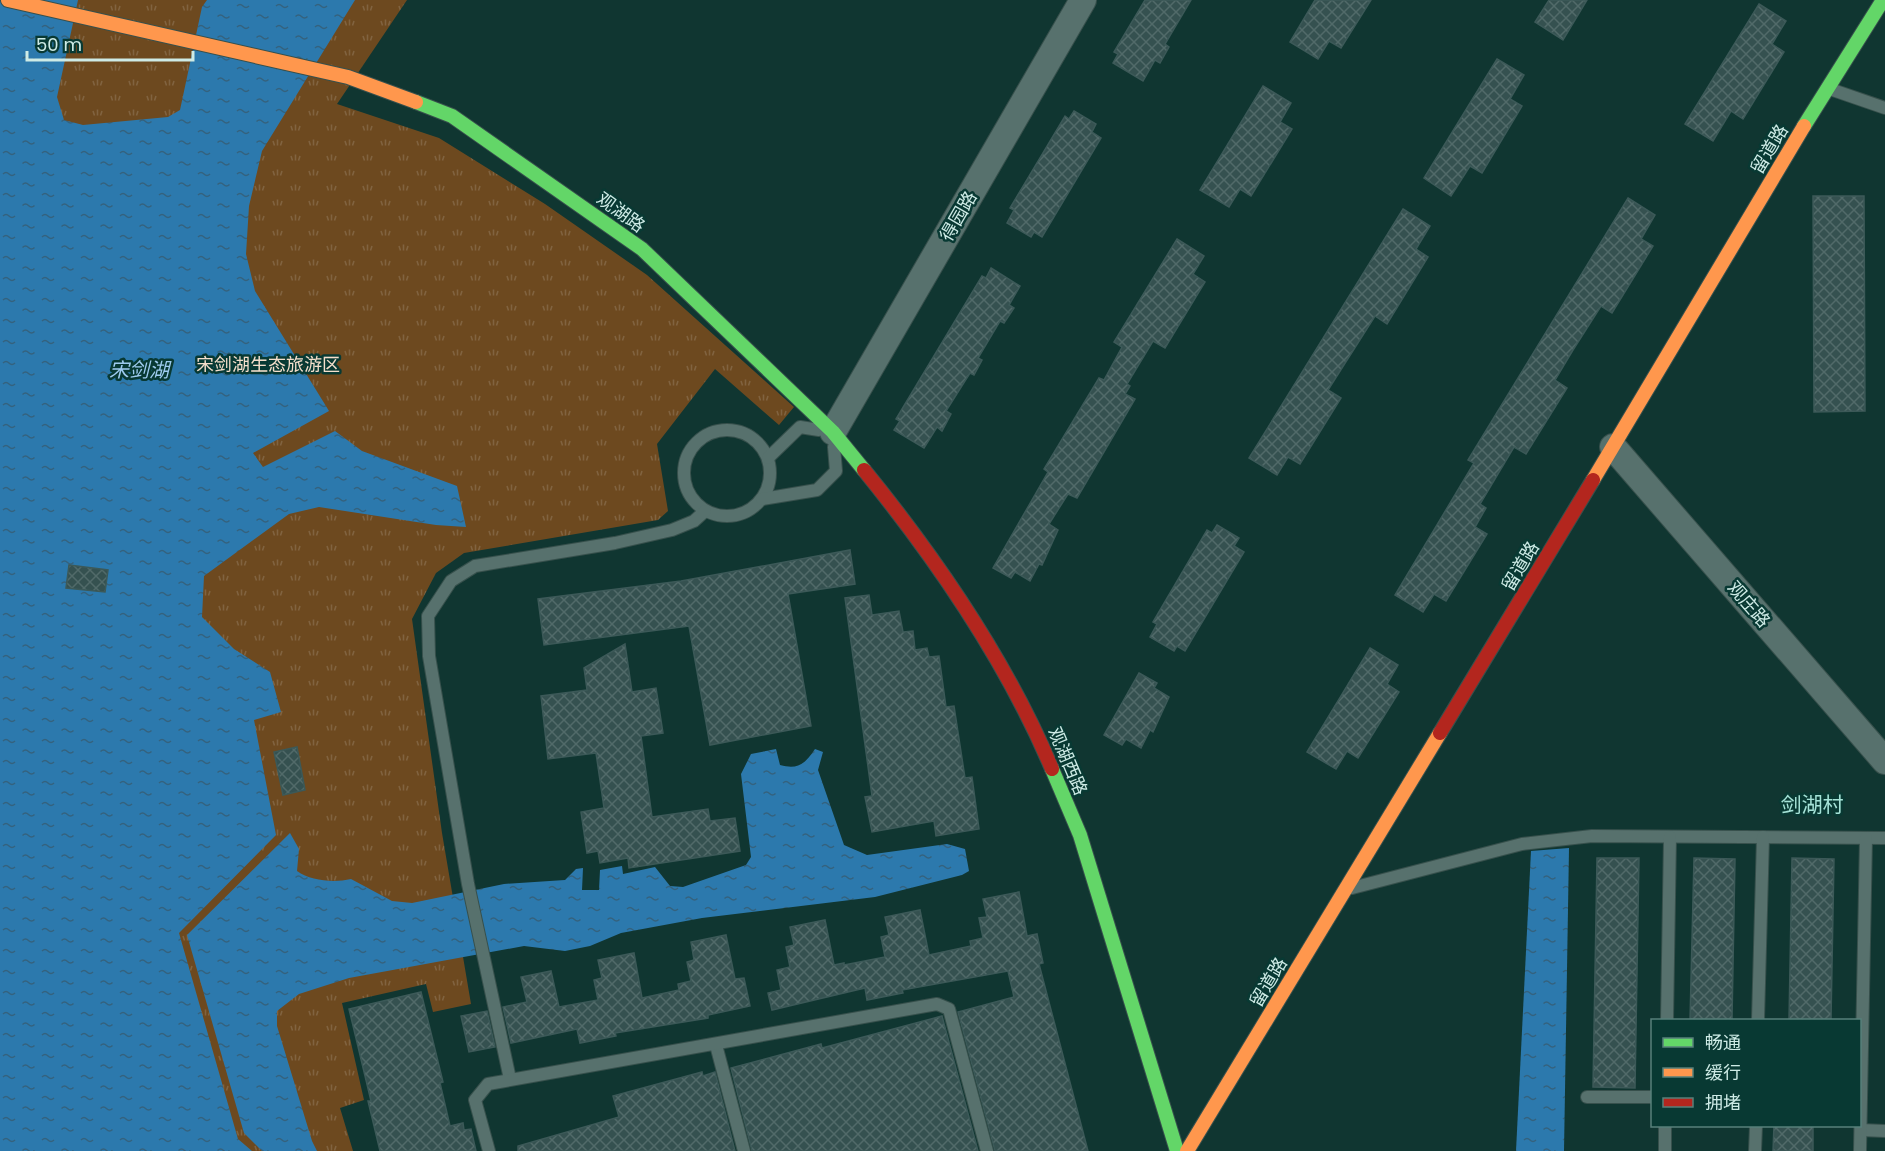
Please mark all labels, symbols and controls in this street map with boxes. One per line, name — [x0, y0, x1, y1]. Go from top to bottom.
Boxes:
scale bar — [27, 24, 194, 62]
text: 50 m — [36, 32, 82, 57]
street label: 留道路 — [1744, 119, 1794, 179]
street label: 观湖路 — [592, 186, 650, 238]
street label: 得园路 — [934, 186, 982, 246]
park label: 宋剑湖生态旅游区 — [196, 352, 340, 377]
water label: 宋剑湖 — [109, 356, 172, 384]
street label: 留道路 — [1495, 536, 1545, 596]
street label: 观庄路 — [1722, 575, 1776, 633]
street label: 观湖西路 — [1042, 723, 1094, 799]
district label: 剑湖村 — [1781, 790, 1844, 819]
street label: 留道路 — [1243, 952, 1293, 1012]
legend — [1651, 1019, 1861, 1127]
text: 畅通 — [1705, 1030, 1741, 1055]
text: 缓行 — [1705, 1060, 1741, 1085]
text: 拥堵 — [1705, 1090, 1741, 1115]

